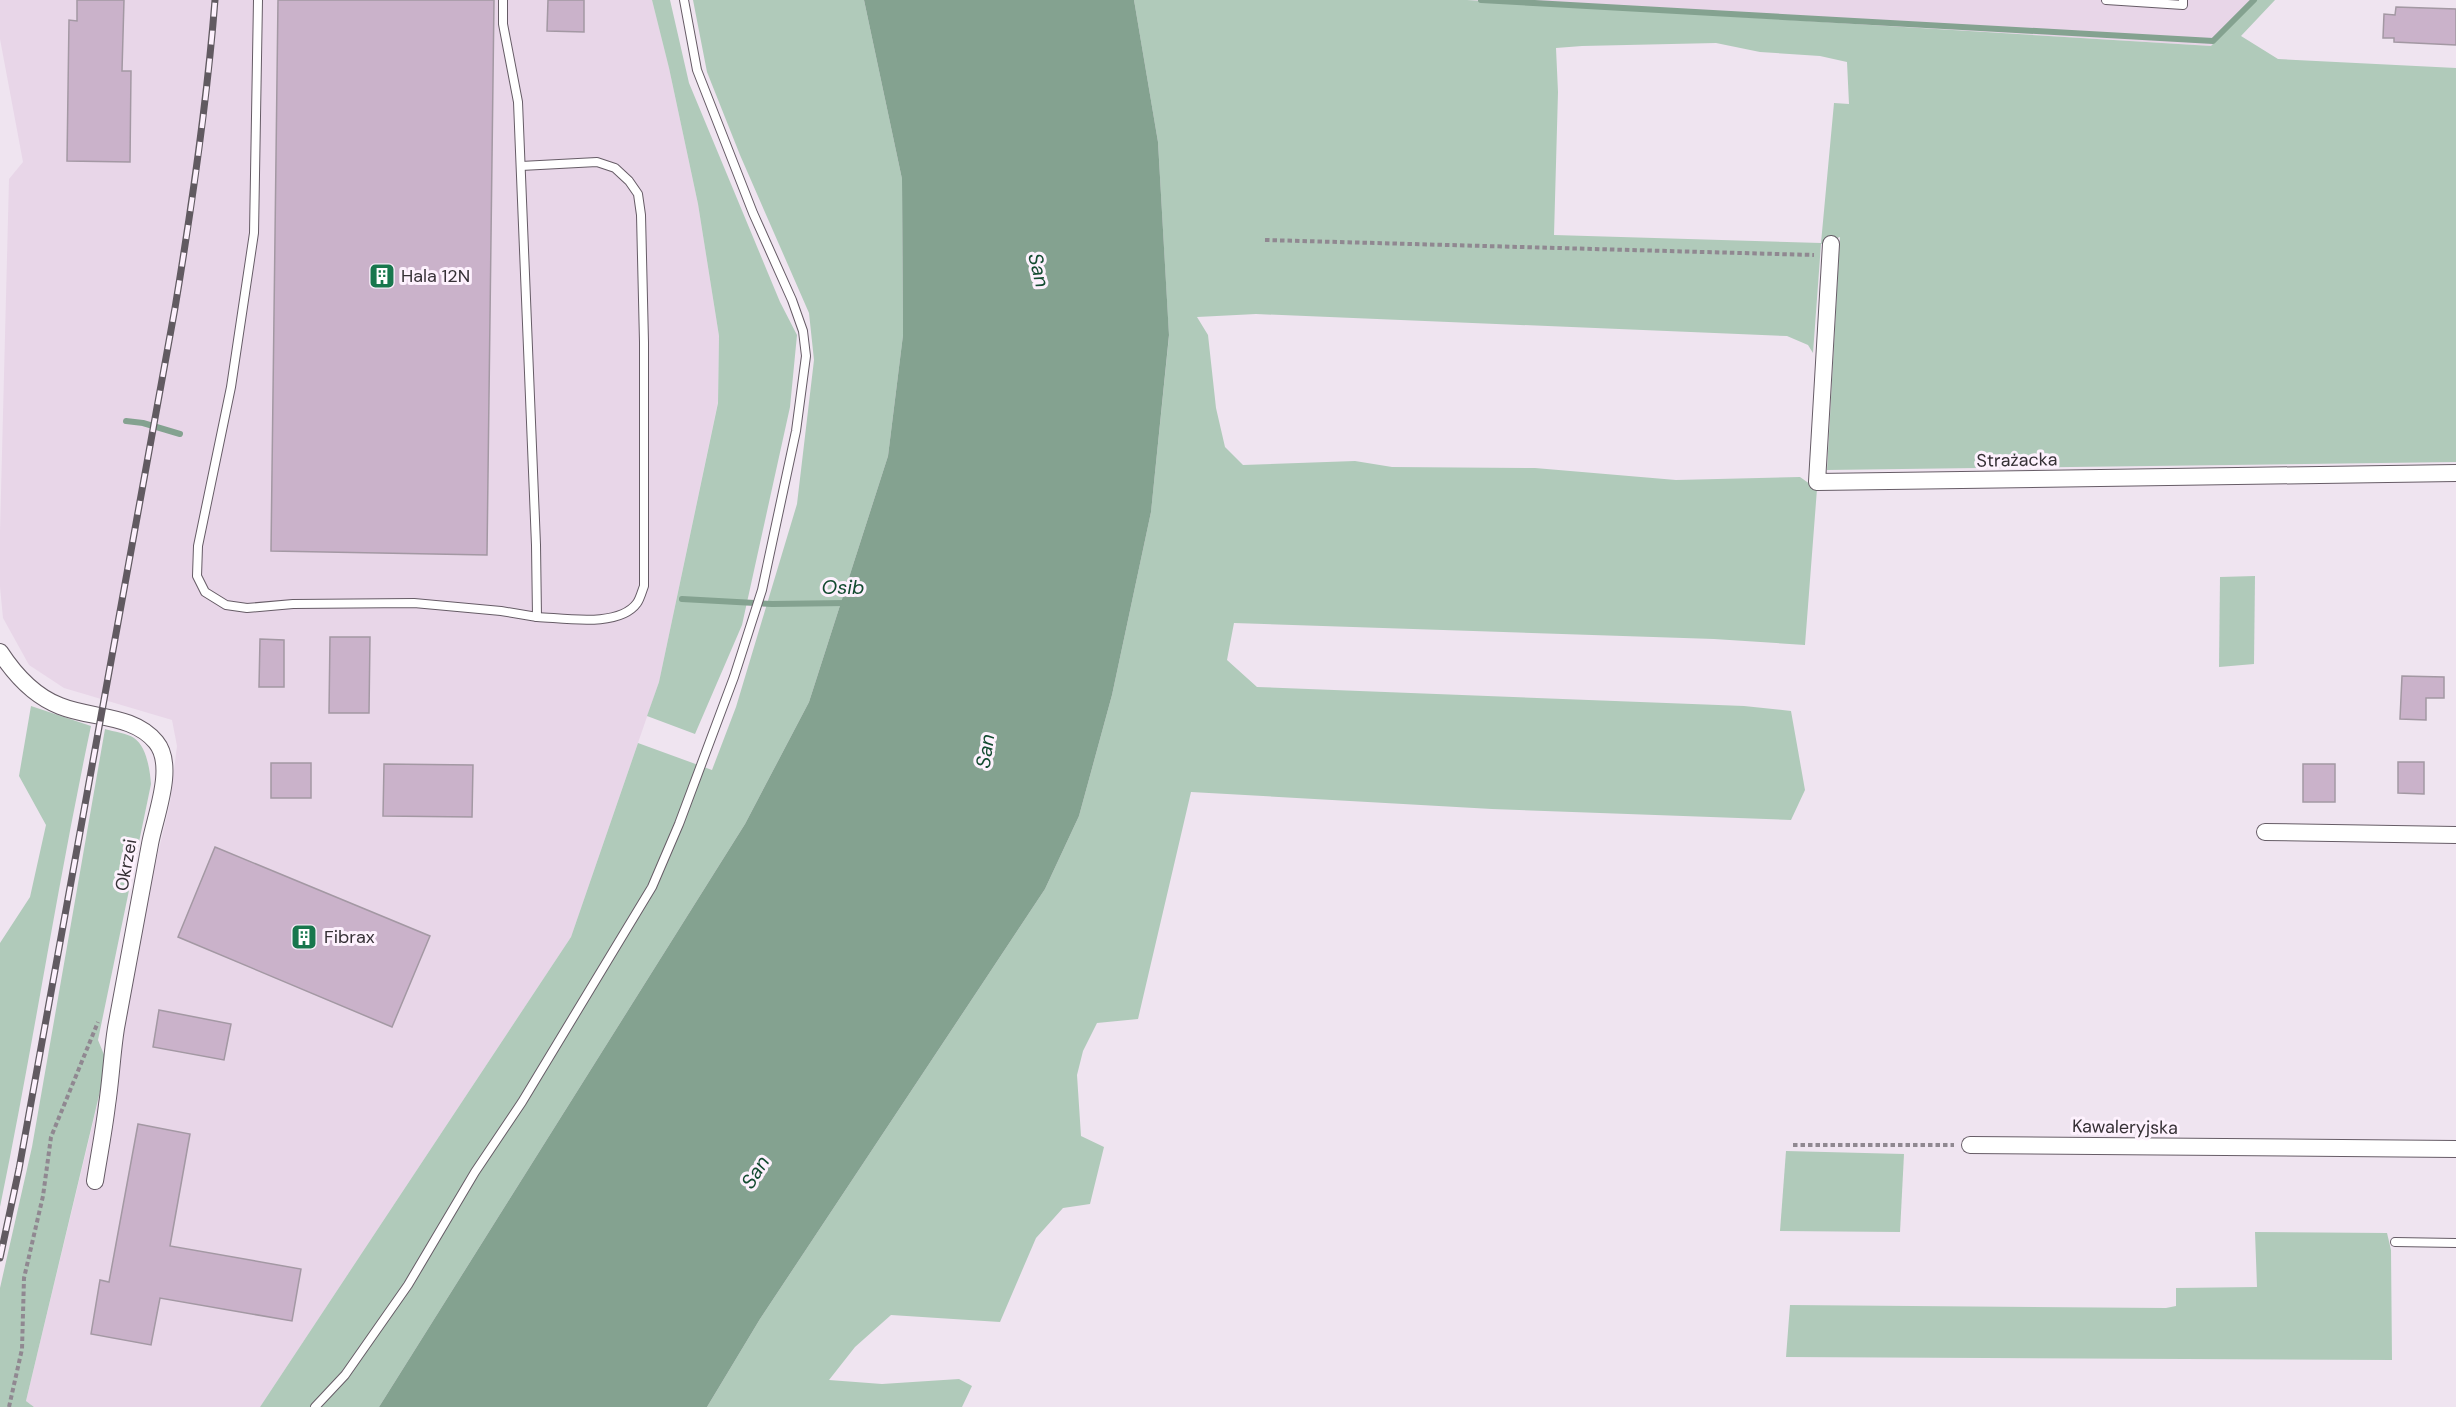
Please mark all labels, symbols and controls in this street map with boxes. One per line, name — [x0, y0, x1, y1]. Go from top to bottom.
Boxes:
water label: San — [1022, 250, 1056, 290]
building icon: Hala 12N — [367, 261, 397, 291]
place label: Hala 12N — [401, 264, 470, 288]
street label: Strażacka — [1976, 447, 2058, 473]
water label: Osib — [822, 574, 864, 600]
water label: San — [970, 732, 1000, 770]
street label: Okrzei — [110, 837, 142, 893]
building icon: Fibrax — [289, 922, 319, 952]
place label: Fibrax — [324, 925, 375, 949]
street label: Kawaleryjska — [2072, 1114, 2178, 1140]
water label: San — [735, 1151, 775, 1193]

